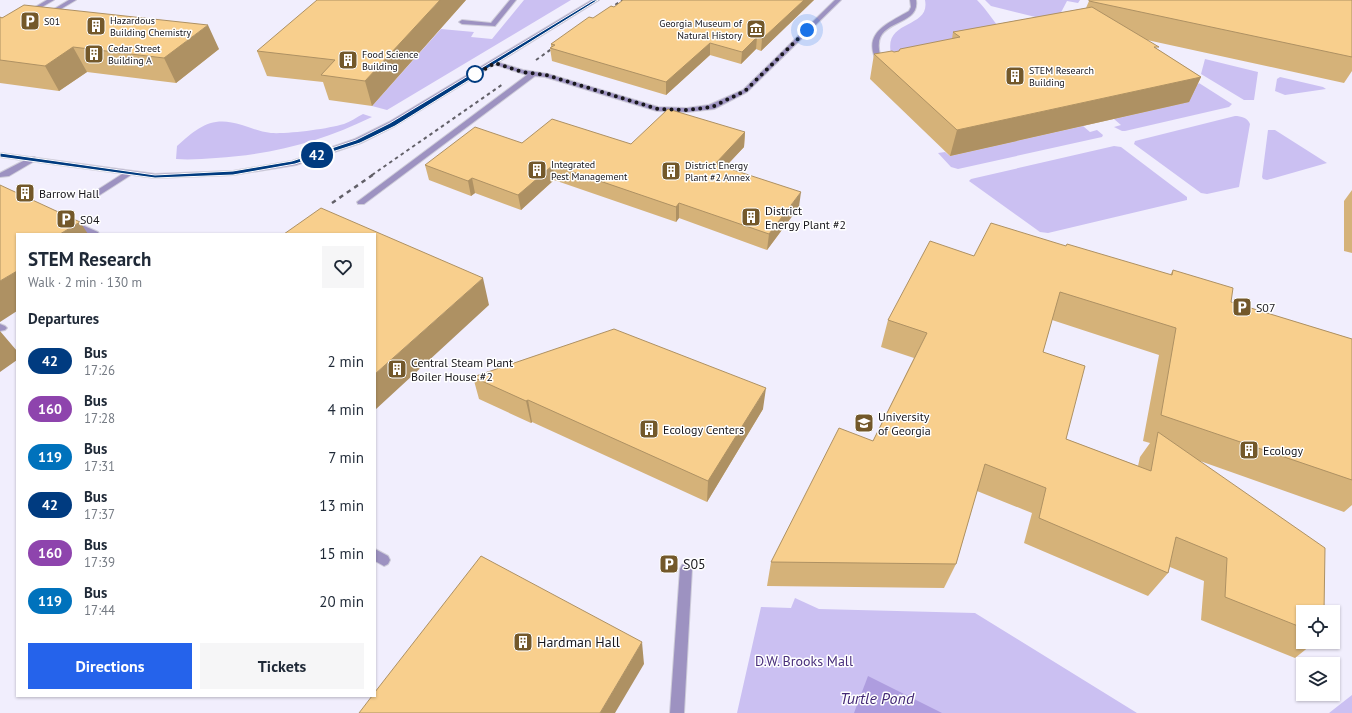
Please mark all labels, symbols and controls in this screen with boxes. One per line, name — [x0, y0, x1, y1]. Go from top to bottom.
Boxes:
parking icon: S01 — [19, 10, 41, 32]
place label: Hazardous Building Chemistry — [110, 14, 191, 39]
place label: S01 — [44, 15, 60, 28]
building icon: Hazardous Building Chemistry — [85, 15, 107, 37]
place label: Georgia Museum of Natural History — [659, 17, 743, 42]
museum icon: Georgia Museum of Natural History — [745, 18, 767, 40]
your location — [797, 20, 817, 40]
place label: Cedar Street Building A — [108, 42, 161, 67]
building icon: Cedar Street Building A — [83, 43, 105, 65]
place label: Food Science Building — [362, 48, 418, 73]
building icon: Food Science Building — [337, 49, 359, 71]
place label: STEM Research Building — [1029, 64, 1094, 89]
unlabelled marker — [466, 65, 484, 83]
building icon: STEM Research Building — [1004, 65, 1026, 87]
line badge: 42 — [299, 142, 335, 168]
text: 42 — [309, 146, 325, 164]
place label: Integrated Pest Management — [551, 158, 628, 183]
building icon: Integrated Pest Management — [526, 159, 548, 181]
place label: District Energy Plant #2 Annex — [685, 159, 750, 184]
building icon: District Energy Plant #2 Annex — [660, 160, 682, 182]
building icon: Barrow Hall — [14, 182, 36, 204]
place label: Barrow Hall — [39, 186, 100, 201]
place label: District Energy Plant #2 — [765, 203, 846, 232]
building icon: District Energy Plant #2 — [740, 206, 762, 228]
parking icon: S04 — [55, 208, 77, 230]
place label: S04 — [80, 212, 100, 227]
button: heart — [322, 246, 364, 288]
text: STEM Research — [28, 247, 151, 271]
text: Walk · 2 min · 130 m — [28, 274, 142, 291]
parking icon: S07 — [1231, 296, 1253, 318]
place label: S07 — [1256, 300, 1275, 315]
text: Departures — [28, 309, 99, 328]
text: Bus — [84, 343, 107, 362]
text: 42 — [42, 352, 58, 370]
text: 2 min — [327, 352, 364, 371]
place label: Central Steam Plant Boiler House #2 — [411, 355, 513, 384]
building icon: Central Steam Plant Boiler House #2 — [386, 358, 408, 380]
text: 17:26 — [84, 362, 115, 379]
text: Bus — [84, 391, 107, 410]
text: 160 — [38, 400, 62, 418]
text: 4 min — [327, 400, 364, 419]
place label: University of Georgia — [878, 409, 931, 438]
text: 17:28 — [84, 410, 115, 427]
school or university icon: University of Georgia — [853, 412, 875, 434]
building icon: Ecology Centers — [638, 418, 660, 440]
place label: Ecology Centers — [663, 422, 744, 437]
text: Bus — [84, 439, 107, 458]
building icon: Ecology — [1238, 439, 1260, 461]
place label: Ecology — [1263, 443, 1303, 458]
text: 119 — [38, 448, 62, 466]
text: 7 min — [328, 448, 364, 467]
text: 17:31 — [84, 458, 115, 475]
text: Bus — [84, 487, 107, 506]
text: 42 — [42, 496, 58, 514]
text: 13 min — [319, 496, 364, 515]
text: 17:37 — [84, 506, 115, 523]
text: Bus — [84, 535, 107, 554]
text: 160 — [38, 544, 62, 562]
text: 15 min — [319, 544, 364, 563]
parking icon: S05 — [658, 553, 680, 575]
text: 17:39 — [84, 554, 115, 571]
place label: S05 — [683, 555, 706, 573]
text: Bus — [84, 583, 107, 602]
text: 119 — [38, 592, 62, 610]
text: 20 min — [319, 592, 364, 611]
text: 17:44 — [84, 602, 115, 619]
map controls — [1296, 605, 1340, 701]
button: locate — [1296, 605, 1340, 649]
building icon: Hardman Hall — [512, 631, 534, 653]
place label: Hardman Hall — [537, 633, 620, 651]
button: Directions — [28, 643, 192, 689]
button: Tickets — [200, 643, 364, 689]
park label: D.W. Brooks Mall — [755, 652, 853, 670]
button: layers — [1296, 657, 1340, 701]
water label: Turtle Pond — [840, 688, 915, 708]

